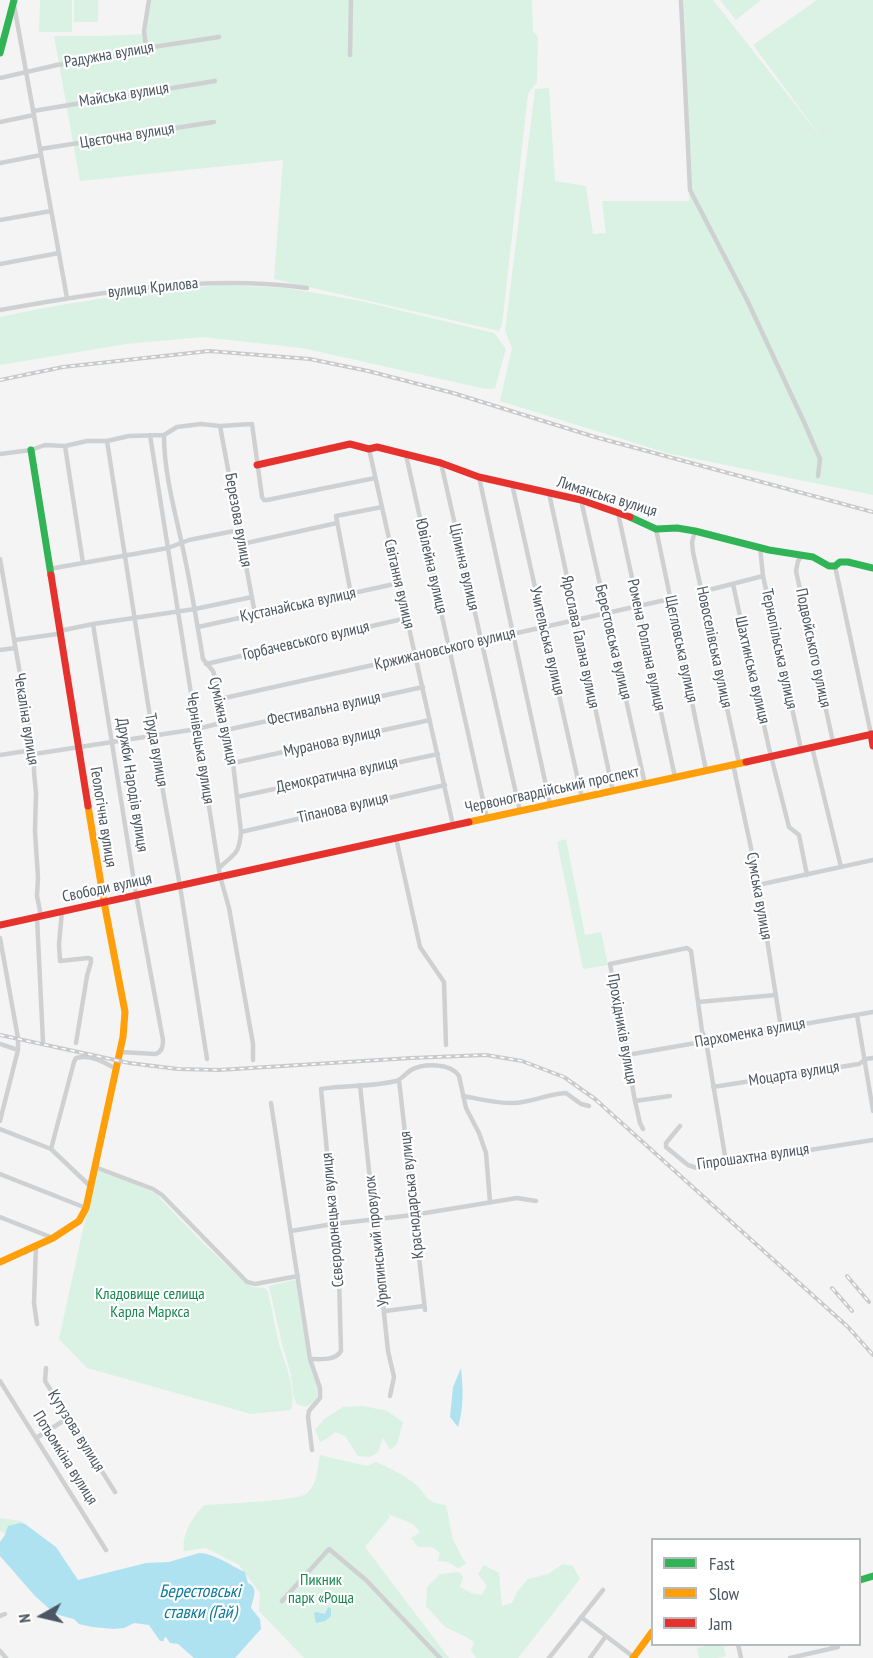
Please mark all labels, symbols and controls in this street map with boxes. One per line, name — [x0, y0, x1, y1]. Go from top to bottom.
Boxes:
street label: Радужна вулиця — [63, 38, 155, 72]
street label: Майська вулиця — [78, 78, 170, 112]
street label: Цвєточна вулиця — [78, 119, 176, 153]
street label: вулиця Крилова — [107, 274, 199, 302]
street label: Березова вулиця — [220, 471, 256, 569]
street label: Лиманська вулиця — [555, 473, 659, 521]
street label: Ювілейна вулиця — [411, 516, 451, 616]
street label: Цілинна вулиця — [445, 522, 483, 612]
street label: Світання вулиця — [379, 537, 419, 631]
street label: Ярослава Галана вулиця — [557, 574, 603, 710]
street label: Ромена Роллана вулиця — [623, 577, 669, 713]
street label: Берестовська вулиця — [590, 582, 636, 702]
street label: Кустанайська вулиця — [238, 583, 358, 627]
street label: Новоселівська вулиця — [692, 584, 736, 710]
street label: Учительська вулиця — [525, 585, 569, 697]
street label: Тернопільська вулиця — [757, 587, 801, 711]
street label: Подвойського вулиця — [791, 587, 835, 709]
street label: Щегловська вулиця — [660, 594, 702, 704]
street label: Шахтинська вулиця — [730, 614, 774, 726]
street label: Горбачевського вулиця — [241, 617, 371, 665]
street label: Кржижановського вулиця — [373, 623, 517, 675]
street label: Чекаліна вулиця — [9, 672, 43, 766]
street label: Суміжна вулиця — [204, 675, 242, 767]
street label: Фестивальна вулиця — [266, 688, 382, 730]
street label: Чернівецька вулиця — [182, 691, 218, 805]
street label: Труда вулиця — [140, 712, 172, 788]
street label: Дружби Народів вулиця — [112, 717, 152, 853]
street label: Муранова вулиця — [282, 722, 382, 762]
street label: Демократична вулиця — [274, 753, 400, 797]
street label: Червоногвардійський проспект — [463, 762, 641, 818]
street label: Геологічна вулиця — [86, 765, 120, 869]
street label: Тіпанова вулиця — [296, 788, 390, 828]
street label: Сумська вулиця — [742, 851, 776, 941]
street label: Свободи вулиця — [60, 869, 154, 907]
street label: Прохідників вулиця — [603, 972, 641, 1086]
street label: Пархоменка вулиця — [693, 1014, 807, 1052]
street label: Моцарта вулиця — [747, 1057, 841, 1091]
street label: Краснодарська вулиця — [396, 1130, 428, 1260]
street label: Гіпрошахтна вулиця — [696, 1140, 810, 1174]
street label: Сєвєродонецька вулиця — [318, 1152, 348, 1288]
street label: Урюпинський провулок — [361, 1175, 393, 1307]
park label: Кладовище селища Карла Маркса — [95, 1284, 205, 1322]
street label: Кутузова вулиця — [43, 1387, 109, 1475]
street label: Потьомкіна вулиця — [29, 1408, 101, 1508]
legend — [651, 1538, 861, 1646]
text: Fast — [709, 1552, 735, 1575]
park label: Пикник парк «Роща — [288, 1570, 354, 1608]
water label: Берестовські ставки (Гай) — [159, 1581, 241, 1624]
text: Slow — [709, 1582, 739, 1605]
north arrow — [12, 1586, 72, 1646]
text: Jam — [709, 1612, 732, 1635]
text: N — [14, 1613, 35, 1624]

